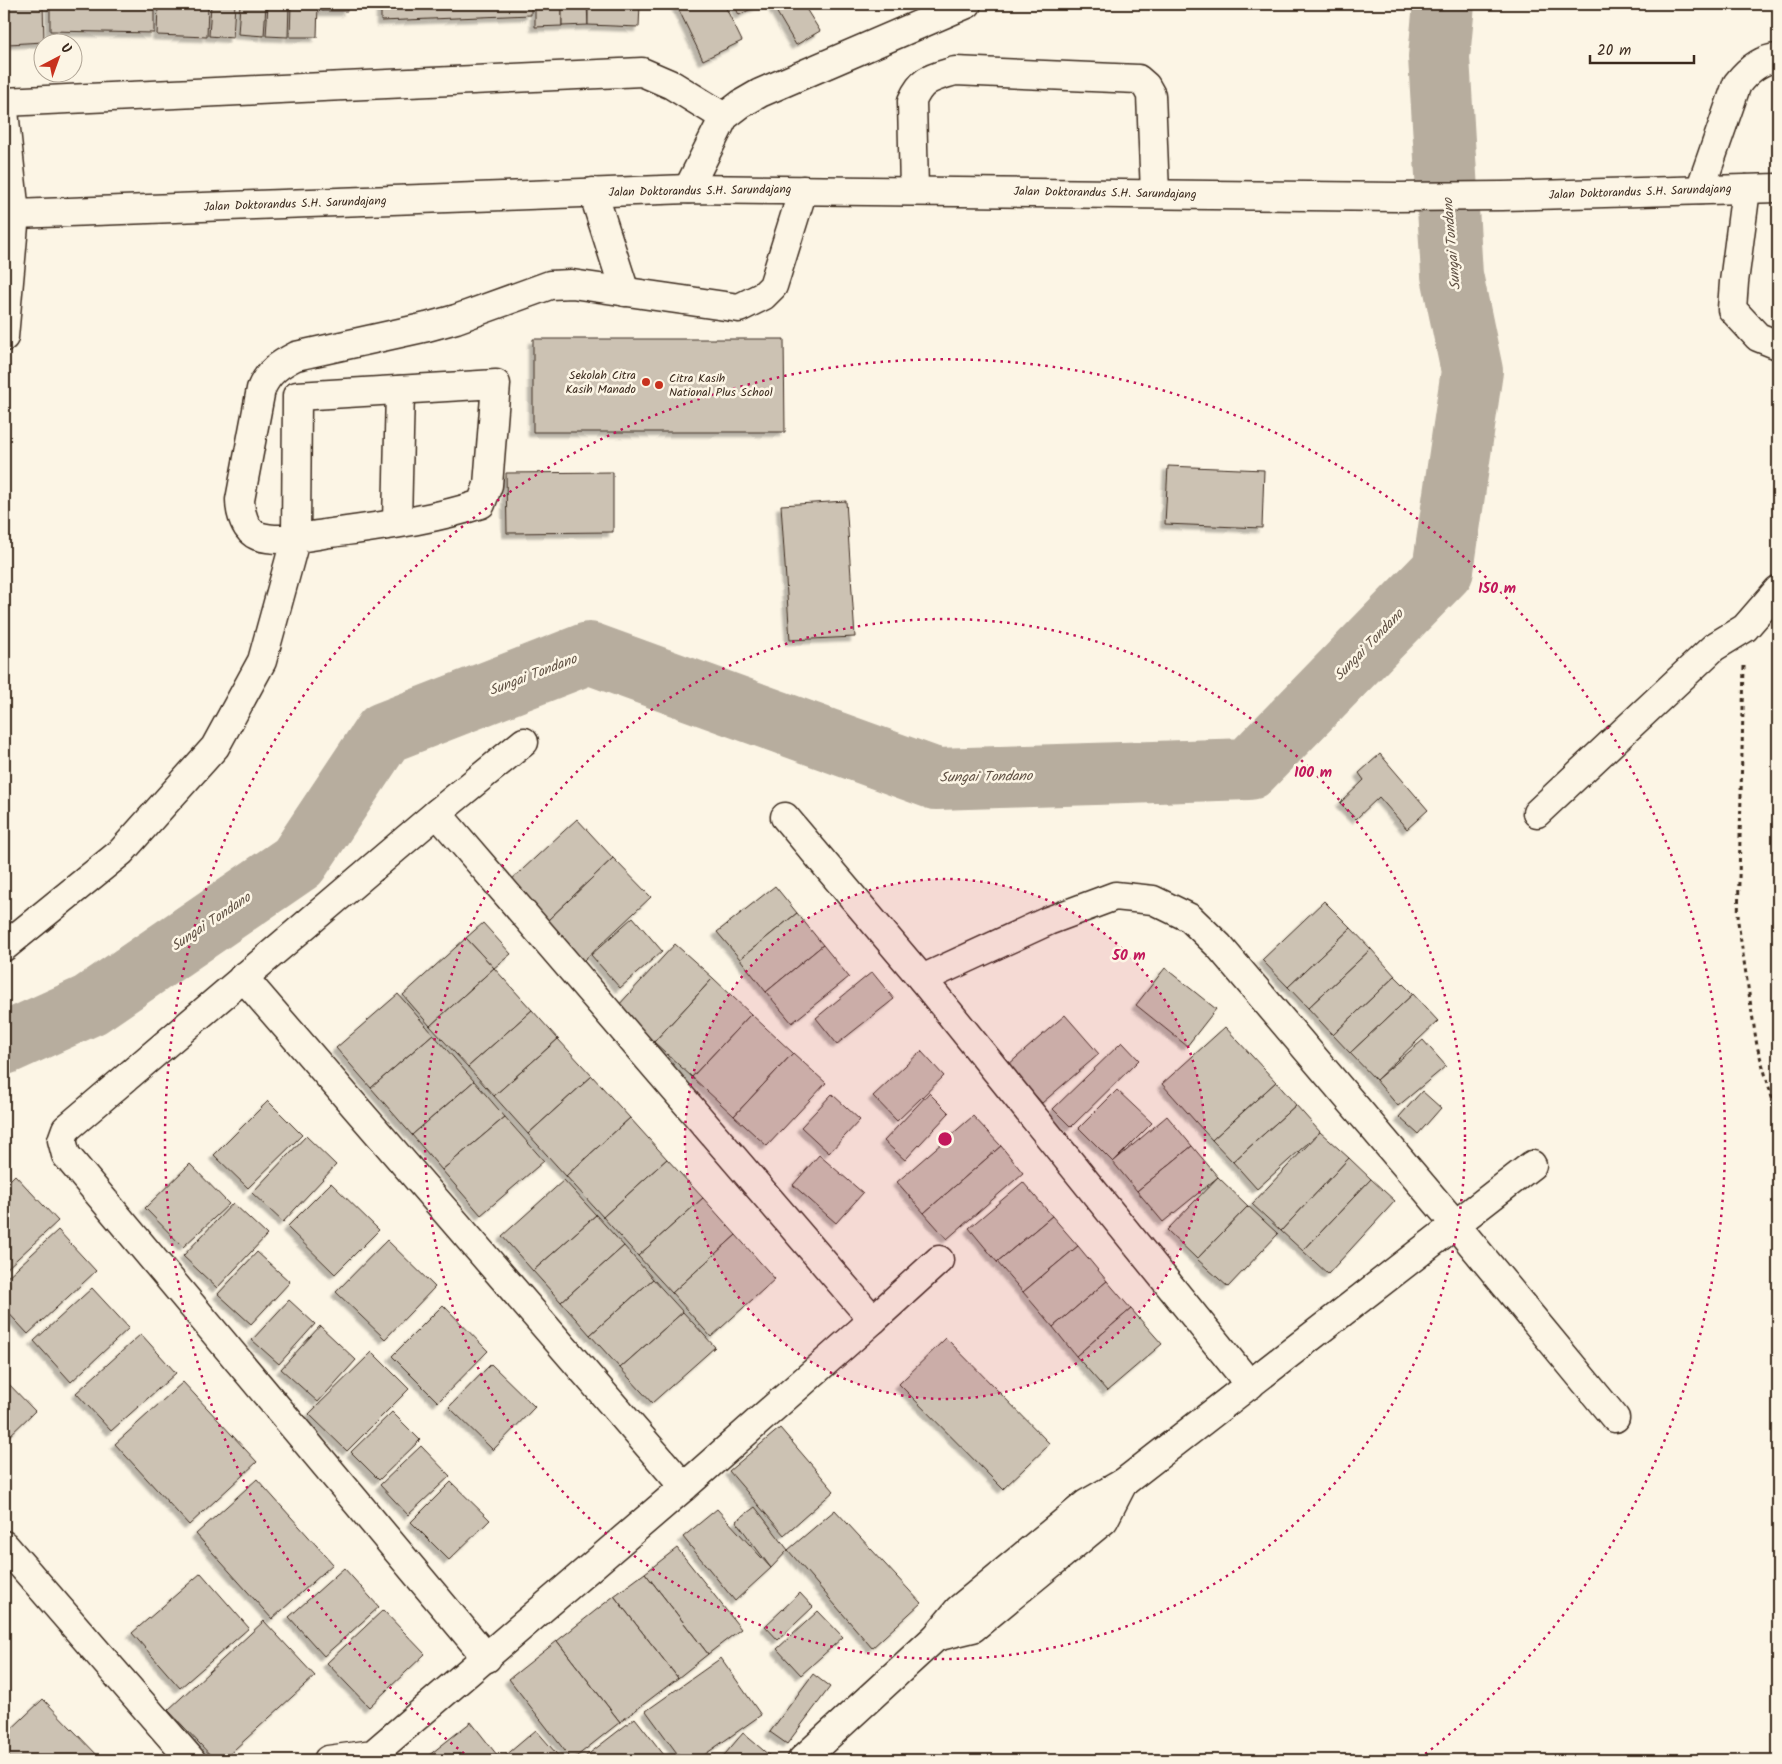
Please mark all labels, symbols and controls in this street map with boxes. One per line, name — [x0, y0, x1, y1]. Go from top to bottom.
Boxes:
north arrow — [32, 32, 82, 82]
scale bar — [1590, 32, 1693, 64]
text: U — [56, 38, 77, 60]
text: 20 m — [1597, 39, 1631, 63]
street label: Jalan Doktorandus S.H. Sarundajang — [1548, 179, 1732, 205]
street label: Jalan Doktorandus S.H. Sarundajang — [608, 180, 792, 202]
street label: Jalan Doktorandus S.H. Sarundajang — [1013, 182, 1197, 204]
street label: Jalan Doktorandus S.H. Sarundajang — [203, 191, 387, 217]
water label: Sungai Tondano — [1437, 195, 1467, 291]
place label: Sekolah Citra Kasih Manado — [566, 366, 636, 399]
place label: Citra Kasih National Plus School — [669, 369, 773, 402]
marker: Sekolah Citra Kasih Manado — [640, 376, 652, 388]
marker: Citra Kasih National Plus School — [653, 379, 665, 391]
text: 150 m — [1478, 577, 1516, 601]
water label: Sungai Tondano — [1329, 603, 1410, 686]
water label: Sungai Tondano — [486, 648, 582, 702]
text: 100 m — [1294, 761, 1332, 785]
water label: Sungai Tondano — [940, 765, 1034, 789]
water label: Sungai Tondano — [167, 886, 257, 957]
text: 50 m — [1111, 944, 1146, 968]
centre of rings — [936, 1130, 954, 1148]

